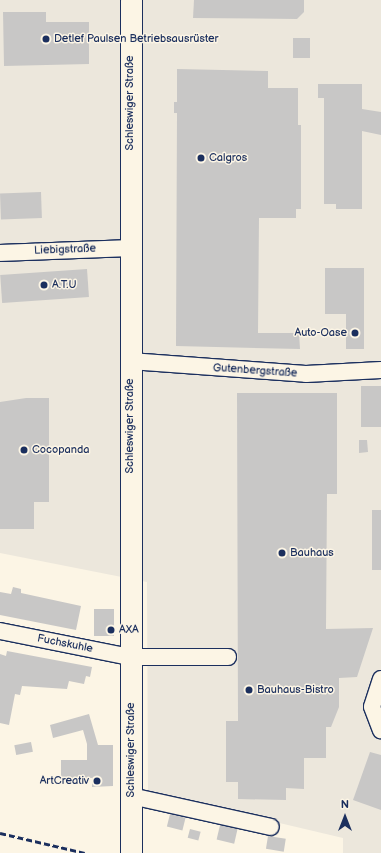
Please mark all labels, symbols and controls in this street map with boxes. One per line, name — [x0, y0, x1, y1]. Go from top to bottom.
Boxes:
place label: Detlef Paulsen Betriebsausrüster — [54, 32, 219, 46]
marker: Detlef Paulsen Betriebsausrüster — [41, 34, 51, 44]
street label: Schleswiger Straße — [123, 55, 137, 151]
place label: Calgros — [209, 151, 247, 165]
marker: Calgros — [196, 153, 206, 163]
street label: Liebigstraße — [34, 242, 96, 258]
place label: A.T.U — [52, 278, 76, 292]
marker: A.T.U — [39, 280, 49, 290]
place label: Auto-Oase — [295, 326, 347, 340]
marker: Auto-Oase — [350, 328, 360, 338]
street label: Gutenbergstraße — [212, 361, 298, 381]
street label: Schleswiger Straße — [123, 378, 137, 474]
place label: Cocopanda — [32, 443, 90, 457]
marker: Cocopanda — [19, 445, 29, 455]
place label: Bauhaus — [290, 546, 334, 560]
marker: Bauhaus — [277, 548, 287, 558]
place label: AXA — [119, 623, 139, 637]
marker: AXA — [106, 625, 116, 635]
street label: Fuchskuhle — [36, 632, 94, 656]
place label: Bauhaus-Bistro — [257, 683, 334, 697]
marker: Bauhaus-Bistro — [244, 685, 254, 695]
street label: Schleswiger Straße — [124, 702, 138, 798]
place label: ArtCreativ — [40, 774, 89, 788]
marker: ArtCreativ — [92, 776, 102, 786]
north arrow — [325, 797, 365, 837]
text: N — [341, 798, 349, 811]

